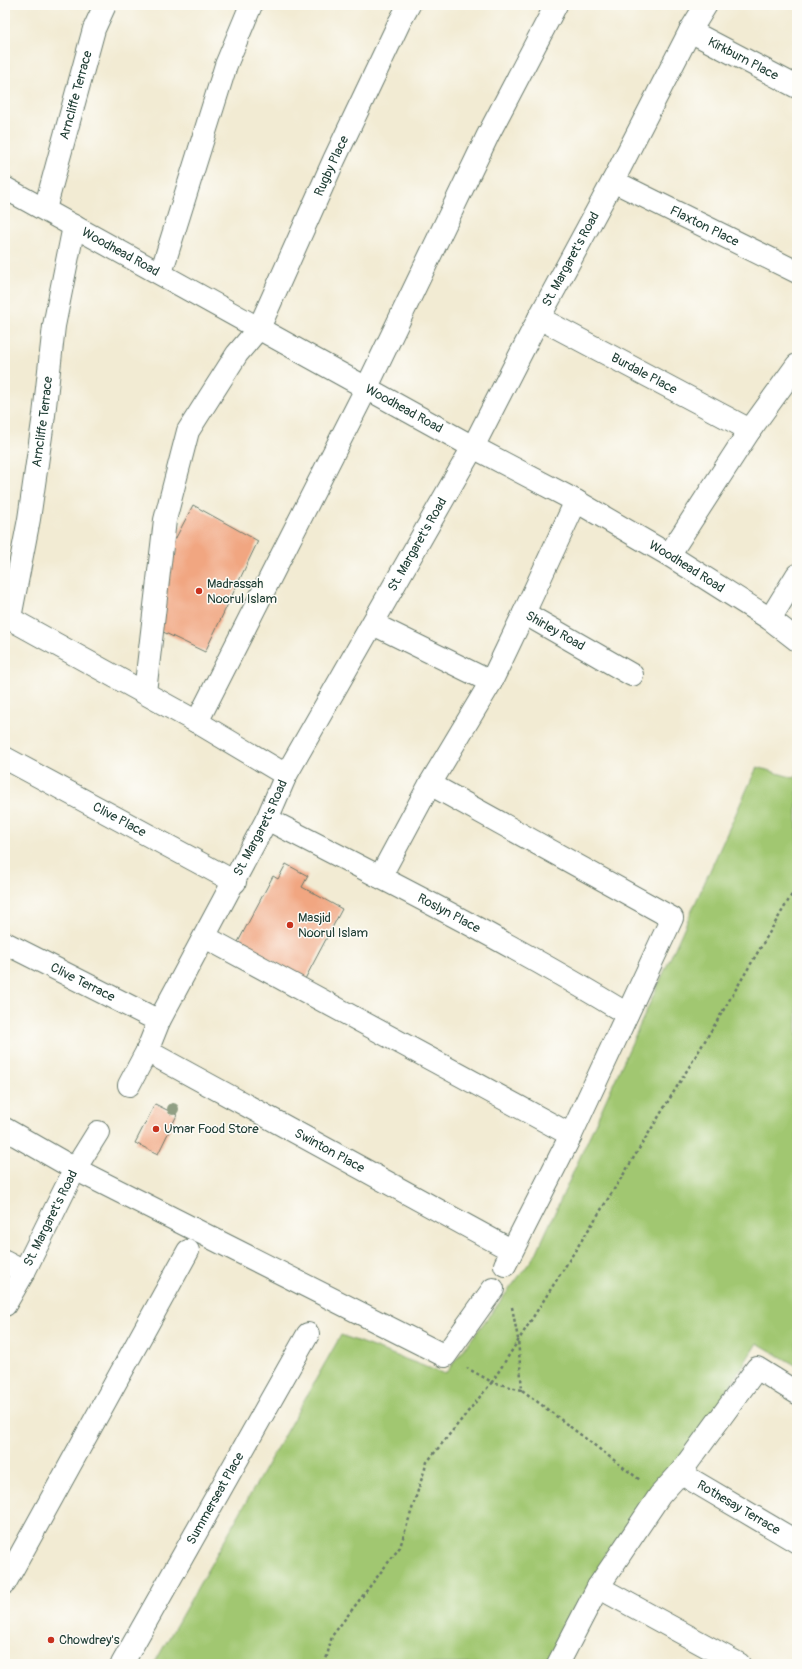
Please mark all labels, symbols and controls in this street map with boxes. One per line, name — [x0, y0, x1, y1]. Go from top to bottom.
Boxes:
street label: Kirkburn Place — [705, 34, 782, 84]
street label: Arncliffe Terrace — [56, 48, 96, 141]
street label: Rugby Place — [311, 133, 353, 199]
street label: Flaxton Place — [667, 202, 742, 250]
street label: St. Margaret's Road — [539, 209, 603, 309]
street label: Woodhead Road — [79, 224, 162, 280]
street label: Burdale Place — [608, 350, 680, 398]
street label: Arncliffe Terrace — [29, 375, 56, 468]
street label: Woodhead Road — [362, 381, 446, 437]
street label: St. Margaret's Road — [384, 495, 450, 594]
street label: Woodhead Road — [646, 537, 728, 596]
place label: Madrassah Noorul Islam — [207, 576, 277, 607]
marker: Madrassah Noorul Islam — [194, 586, 204, 596]
street label: Shirley Road — [523, 608, 588, 654]
street label: St. Margaret's Road — [230, 777, 291, 879]
street label: Clive Place — [90, 799, 149, 841]
street label: Roslyn Place — [415, 890, 484, 937]
place label: Masjid Noorul Islam — [298, 910, 368, 941]
marker: Masjid Noorul Islam — [285, 920, 295, 930]
street label: Clive Terrace — [48, 959, 118, 1006]
place label: Umar Food Store — [164, 1121, 259, 1137]
marker: Umar Food Store — [151, 1124, 161, 1134]
street label: Swinton Place — [292, 1125, 368, 1177]
street label: St. Margaret's Road — [20, 1168, 81, 1269]
street label: Summerseat Place — [183, 1449, 248, 1547]
street label: Rothesay Terrace — [694, 1477, 784, 1539]
place label: Chowdrey's — [59, 1632, 120, 1648]
marker: Chowdrey's — [46, 1635, 56, 1645]

